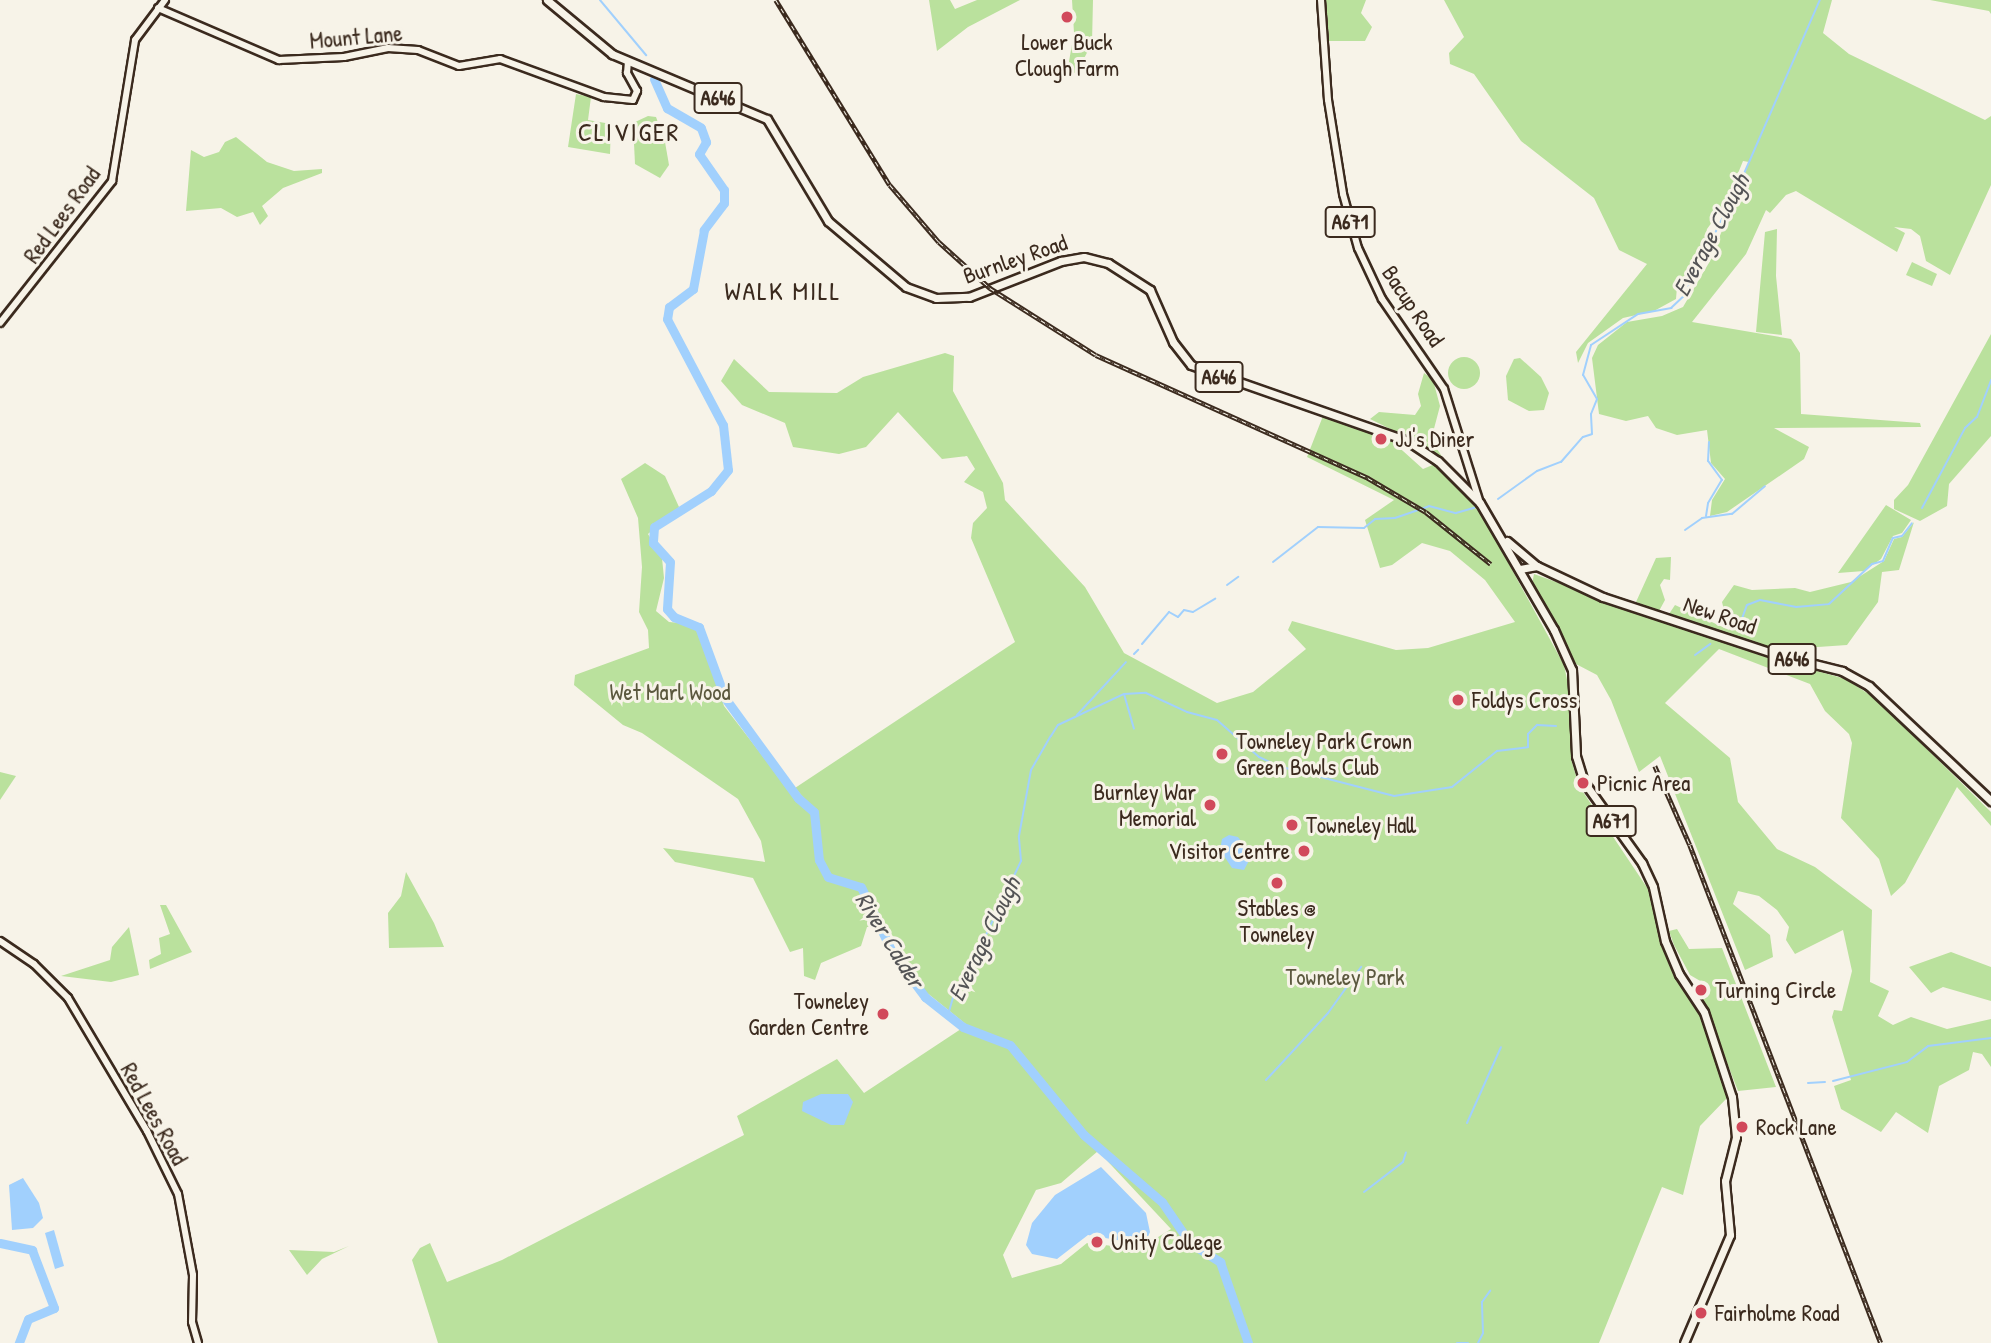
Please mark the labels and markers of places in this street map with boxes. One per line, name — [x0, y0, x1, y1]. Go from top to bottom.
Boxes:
marker: Lower Buck Clough Farm — [1059, 9, 1075, 25]
place label: Lower Buck Clough Farm — [1015, 28, 1119, 82]
place label: JJ's Diner — [1395, 425, 1474, 453]
marker: JJ's Diner — [1373, 431, 1389, 447]
place label: Foldys Cross — [1472, 686, 1577, 714]
marker: Foldys Cross — [1450, 692, 1466, 708]
place label: Towneley Park Crown Green Bowls Club — [1236, 727, 1412, 781]
marker: Towneley Park Crown Green Bowls Club — [1214, 746, 1230, 762]
place label: Picnic Area — [1597, 769, 1690, 797]
marker: Picnic Area — [1575, 775, 1591, 791]
place label: Burnley War Memorial — [1094, 778, 1196, 832]
marker: Burnley War Memorial — [1202, 797, 1218, 813]
place label: Towneley Hall — [1306, 811, 1416, 839]
marker: Towneley Hall — [1284, 817, 1300, 833]
place label: Visitor Centre — [1169, 837, 1290, 865]
marker: Visitor Centre — [1296, 843, 1312, 859]
marker: Stables @ Towneley — [1269, 875, 1285, 891]
place label: Stables @ Towneley — [1237, 894, 1317, 948]
place label: Turning Circle — [1715, 976, 1836, 1004]
marker: Turning Circle — [1693, 982, 1709, 998]
place label: Towneley Garden Centre — [748, 987, 869, 1041]
marker: Towneley Garden Centre — [875, 1006, 891, 1022]
place label: Rock Lane — [1756, 1113, 1837, 1141]
marker: Rock Lane — [1734, 1119, 1750, 1135]
place label: Unity College — [1111, 1228, 1222, 1256]
marker: Unity College — [1089, 1234, 1105, 1250]
place label: Fairholme Road — [1715, 1299, 1839, 1327]
marker: Fairholme Road — [1693, 1305, 1709, 1321]

